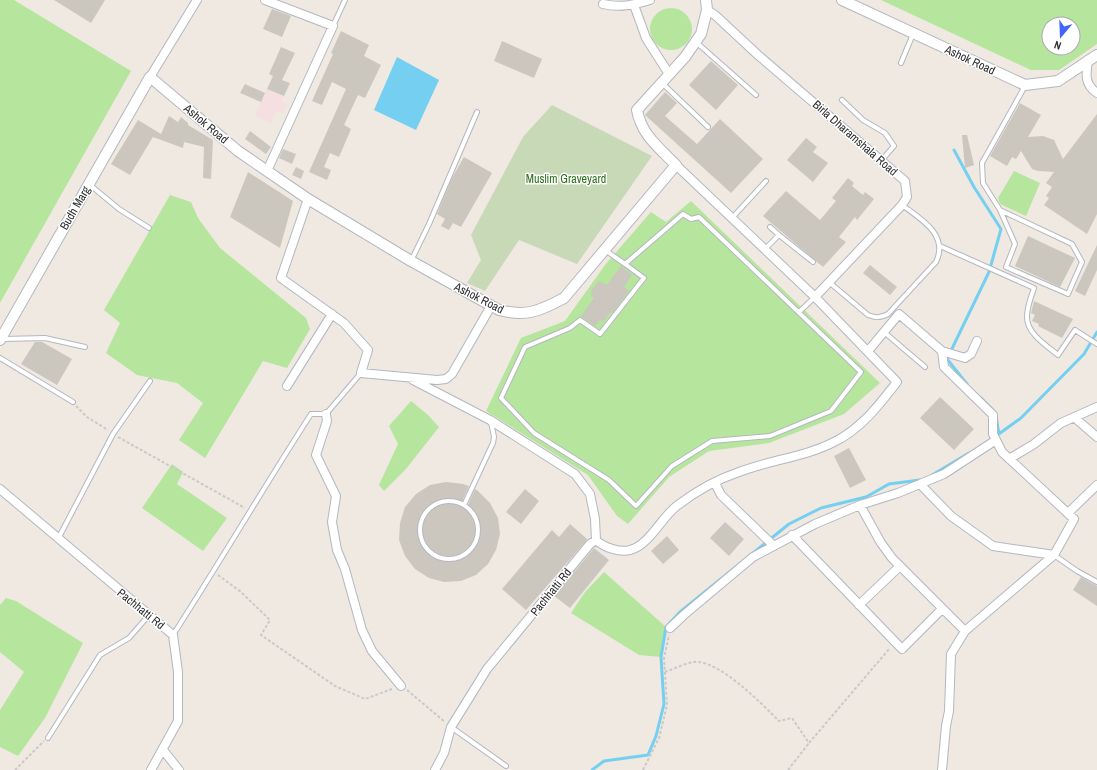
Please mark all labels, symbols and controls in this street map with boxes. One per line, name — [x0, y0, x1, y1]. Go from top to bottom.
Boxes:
north arrow — [1041, 16, 1081, 56]
text: N — [1052, 38, 1063, 53]
street label: Ashok Road — [941, 41, 998, 79]
street label: Birla Dharamshala Road — [809, 97, 901, 179]
street label: Ashok Road — [180, 100, 232, 147]
park label: Muslim Graveyard — [526, 171, 606, 187]
street label: Budh Marg — [56, 183, 94, 233]
street label: Ashok Road — [451, 278, 507, 317]
street label: Pachhatti Rd — [527, 565, 575, 619]
street label: Pachhatti Rd — [114, 585, 168, 633]

